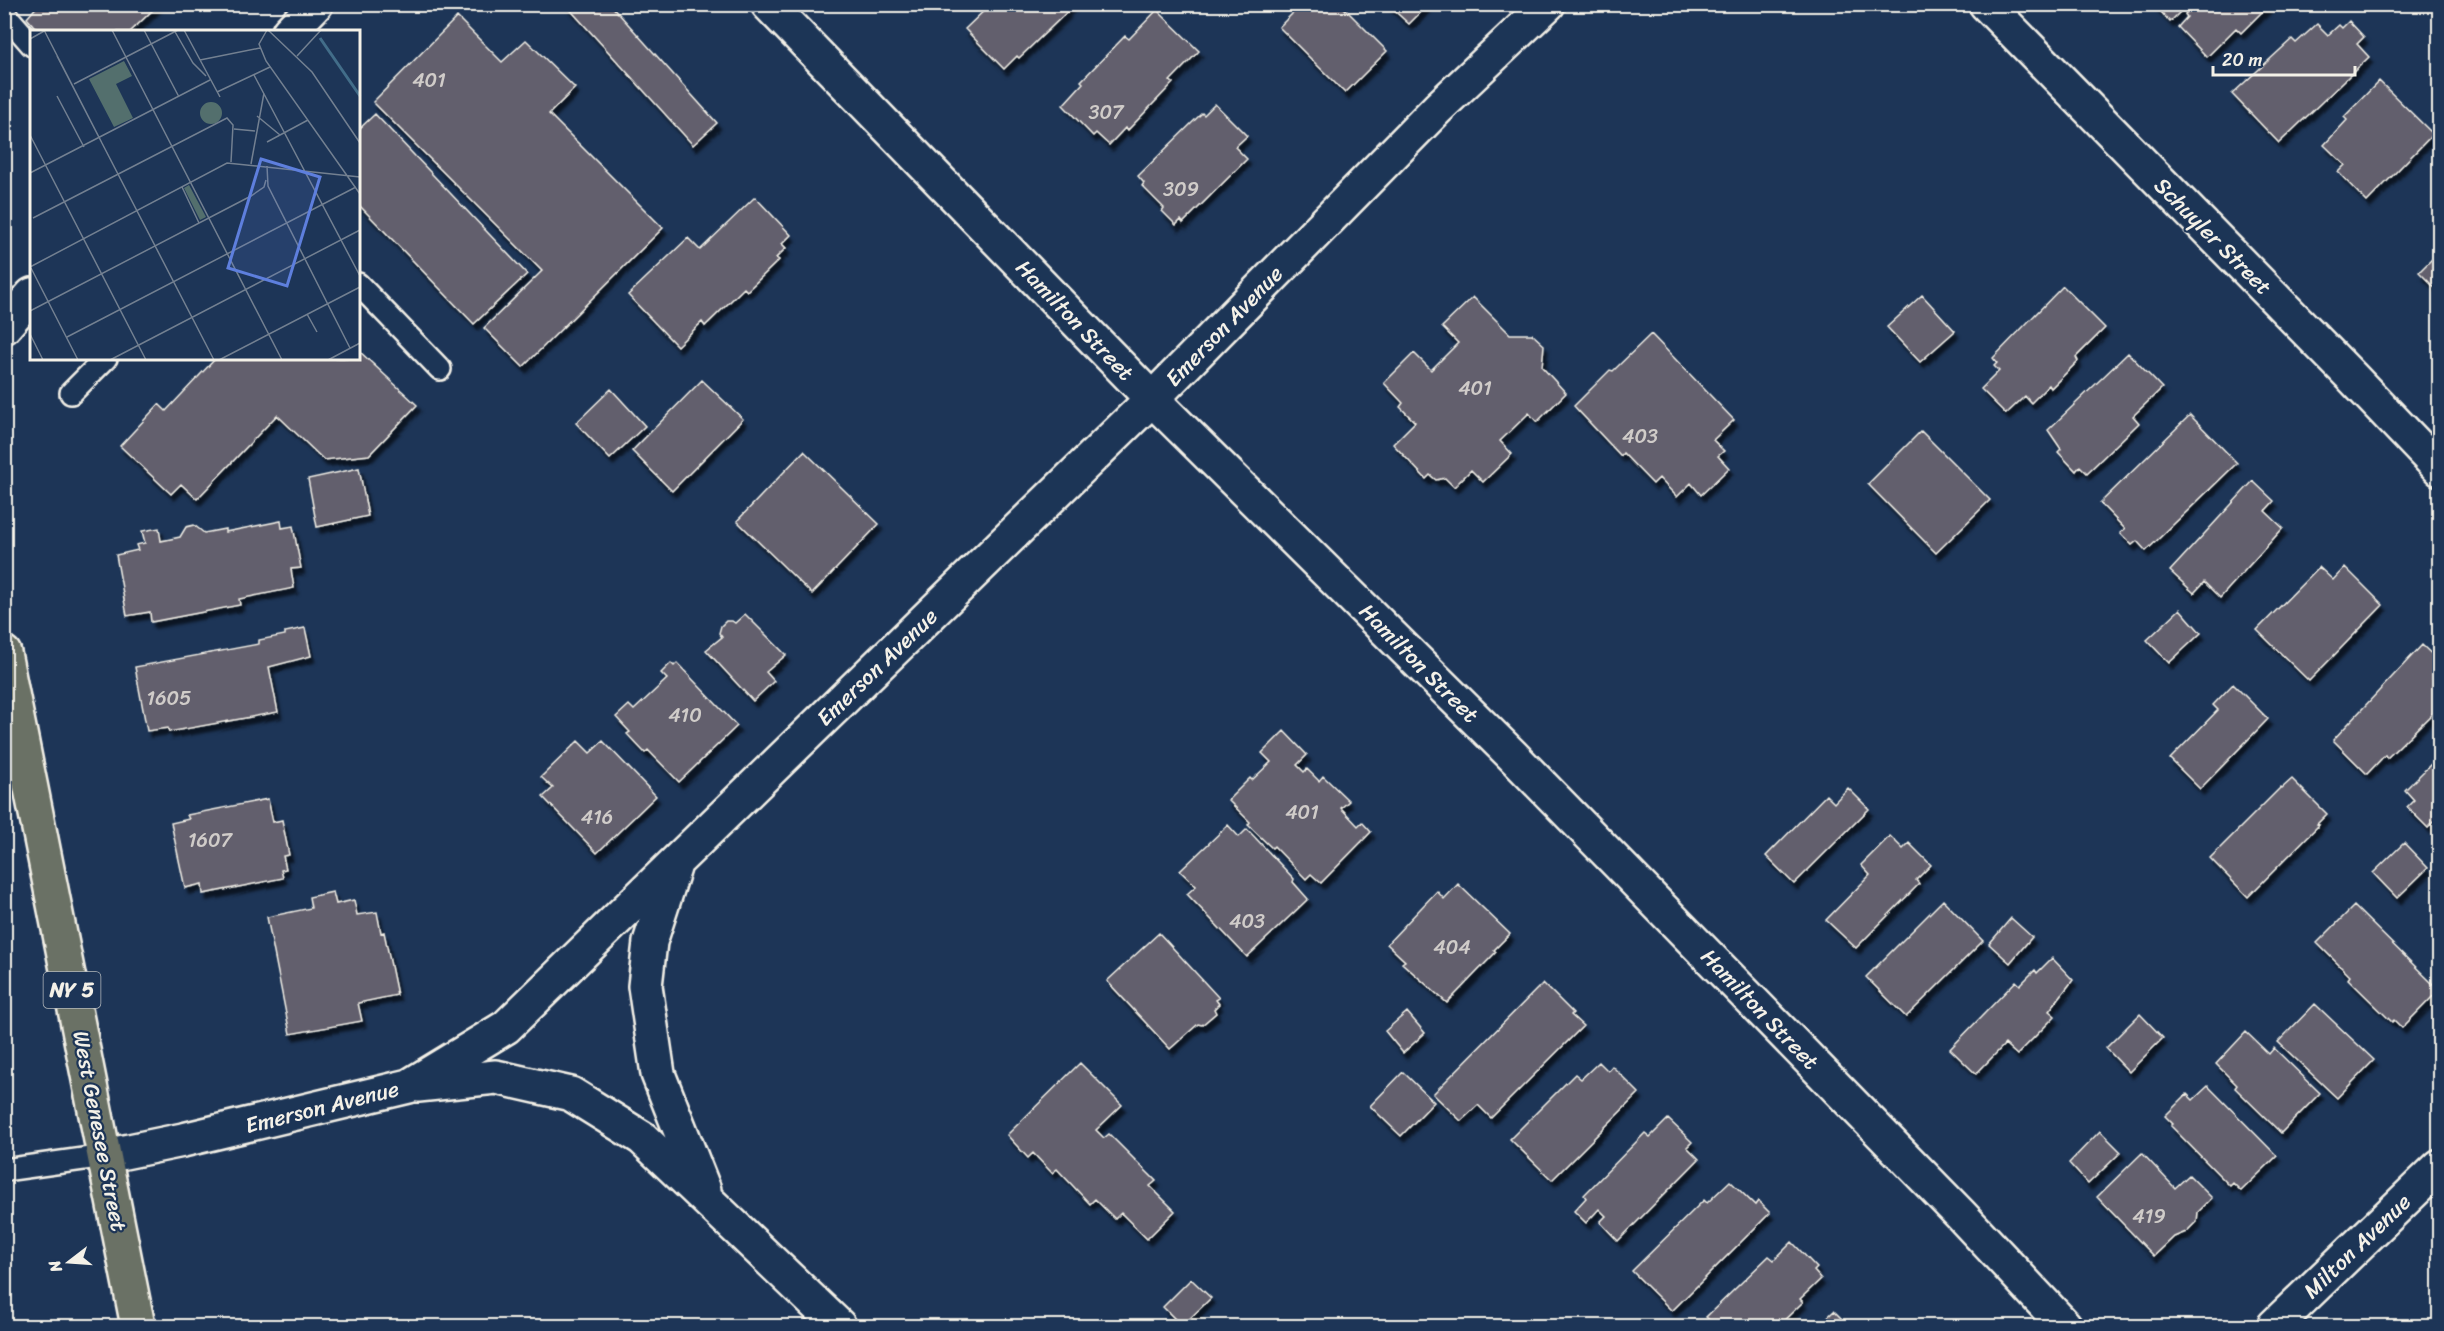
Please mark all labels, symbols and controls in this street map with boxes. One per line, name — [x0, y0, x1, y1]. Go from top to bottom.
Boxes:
inset map — [30, 30, 360, 360]
scale bar — [2213, 39, 2356, 77]
text: 20 m — [2222, 44, 2262, 76]
house number: 401 — [412, 63, 446, 98]
house number: 307 — [1088, 95, 1125, 130]
street label: Schuyler Street — [2144, 167, 2282, 305]
house number: 309 — [1163, 172, 1199, 207]
street label: Hamilton Street — [1006, 250, 1144, 391]
street label: Emerson Avenue — [1155, 256, 1293, 396]
house number: 401 — [1458, 371, 1492, 406]
house number: 403 — [1622, 419, 1658, 454]
street label: Hamilton Street — [1349, 593, 1489, 733]
street label: Emerson Avenue — [807, 598, 947, 736]
house number: 1605 — [147, 681, 191, 716]
house number: 410 — [668, 698, 702, 733]
house number: 401 — [1285, 795, 1319, 830]
house number: 416 — [581, 800, 613, 835]
house number: 1607 — [188, 823, 234, 858]
house number: 403 — [1229, 904, 1265, 939]
house number: 404 — [1433, 930, 1471, 965]
street label: Hamilton Street — [1691, 939, 1829, 1080]
road number: NY 5 — [44, 972, 100, 1008]
street label: West Genesee Street — [61, 1027, 139, 1235]
street label: Emerson Avenue — [241, 1069, 403, 1145]
street label: Milton Avenue — [2293, 1184, 2421, 1308]
house number: 419 — [2132, 1199, 2166, 1234]
north arrow — [39, 1232, 99, 1292]
text: N — [39, 1256, 71, 1277]

